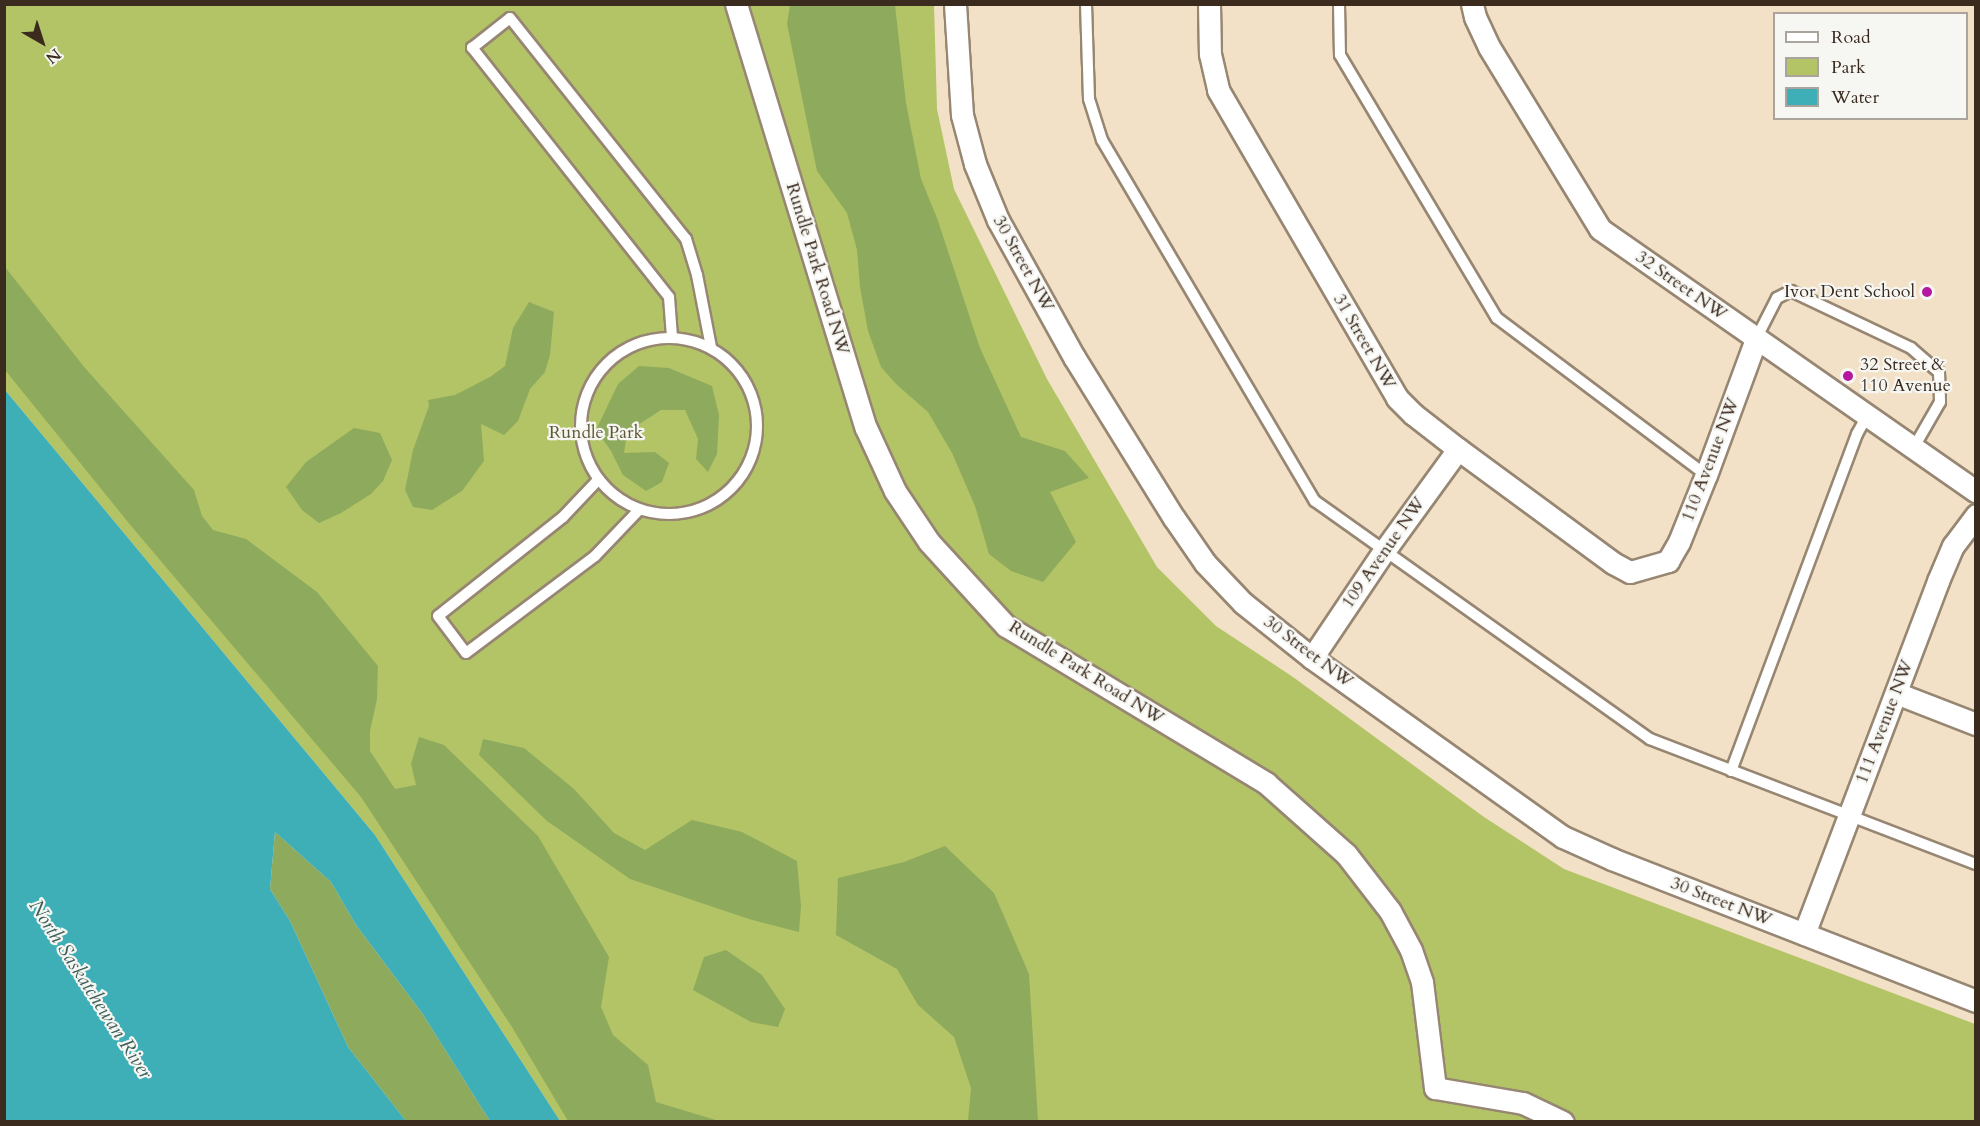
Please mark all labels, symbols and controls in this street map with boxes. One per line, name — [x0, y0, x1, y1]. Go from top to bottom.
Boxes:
north arrow — [12, 12, 72, 72]
legend — [1773, 12, 1968, 120]
text: Road — [1831, 25, 1871, 50]
text: N — [41, 43, 66, 69]
text: Park — [1831, 55, 1866, 80]
text: Water — [1831, 85, 1879, 110]
street label: Rundle Park Road NW — [781, 180, 853, 358]
street label: 30 Street NW — [988, 212, 1058, 316]
street label: 32 Street NW — [1631, 247, 1731, 325]
place label: Ivor Dent School — [1784, 281, 1915, 303]
marker: Ivor Dent School — [1920, 285, 1934, 299]
street label: 31 Street NW — [1328, 290, 1400, 394]
place label: 32 Street & 110 Avenue — [1860, 355, 1951, 398]
marker: 32 Street & 110 Avenue — [1841, 369, 1855, 383]
street label: 110 Avenue NW — [1677, 395, 1745, 525]
park label: Rundle Park — [549, 422, 643, 444]
street label: 109 Avenue NW — [1338, 493, 1430, 613]
street label: 30 Street NW — [1259, 611, 1357, 693]
street label: Rundle Park Road NW — [1004, 616, 1168, 730]
street label: 111 Avenue NW — [1851, 657, 1919, 787]
street label: 30 Street NW — [1667, 873, 1775, 931]
water label: North Saskatchewan River — [24, 895, 158, 1083]

